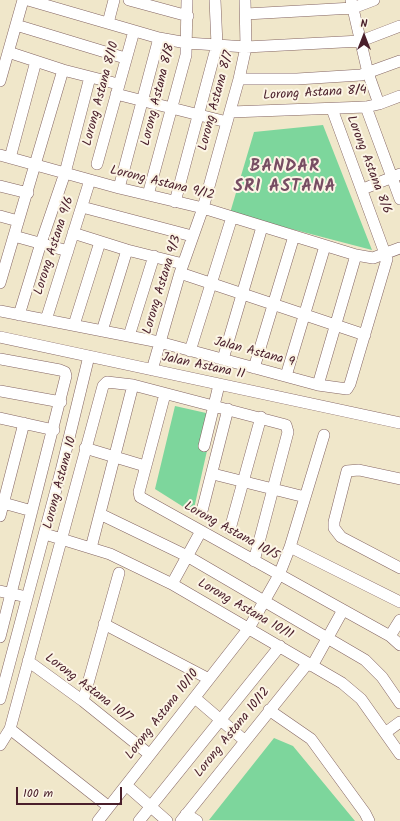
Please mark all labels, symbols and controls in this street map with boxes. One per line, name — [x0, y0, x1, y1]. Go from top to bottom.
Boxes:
text: N — [361, 15, 367, 33]
north arrow — [344, 16, 384, 56]
street label: Lorong Astana 8/10 — [81, 40, 123, 148]
street label: Lorong Astana 8/8 — [139, 42, 179, 148]
street label: Lorong Astana 8/7 — [196, 49, 238, 153]
street label: Lorong Astana 8/4 — [263, 83, 367, 105]
street label: Lorong Astana 8/6 — [342, 114, 394, 216]
district label: BANDAR SRI ASTANA — [234, 158, 336, 198]
street label: Lorong Astana 9/12 — [108, 164, 216, 204]
street label: Lorong Astana 9/6 — [32, 195, 78, 297]
street label: Lorong Astana 9/3 — [141, 234, 185, 336]
street label: Jalan Astana 9 — [212, 335, 296, 371]
street label: Jalan Astana 11 — [160, 351, 246, 383]
street label: Lorong Astana 10 — [41, 435, 81, 531]
street label: Lorong Astana 10/5 — [181, 499, 281, 565]
street label: Lorong Astana 10/11 — [194, 576, 296, 644]
street label: Lorong Astana 10/7 — [41, 651, 135, 727]
street label: Lorong Astana 10/10 — [123, 667, 203, 763]
street label: Lorong Astana 10/12 — [192, 685, 274, 781]
scale bar — [18, 779, 124, 805]
text: 100 m — [23, 784, 53, 803]

